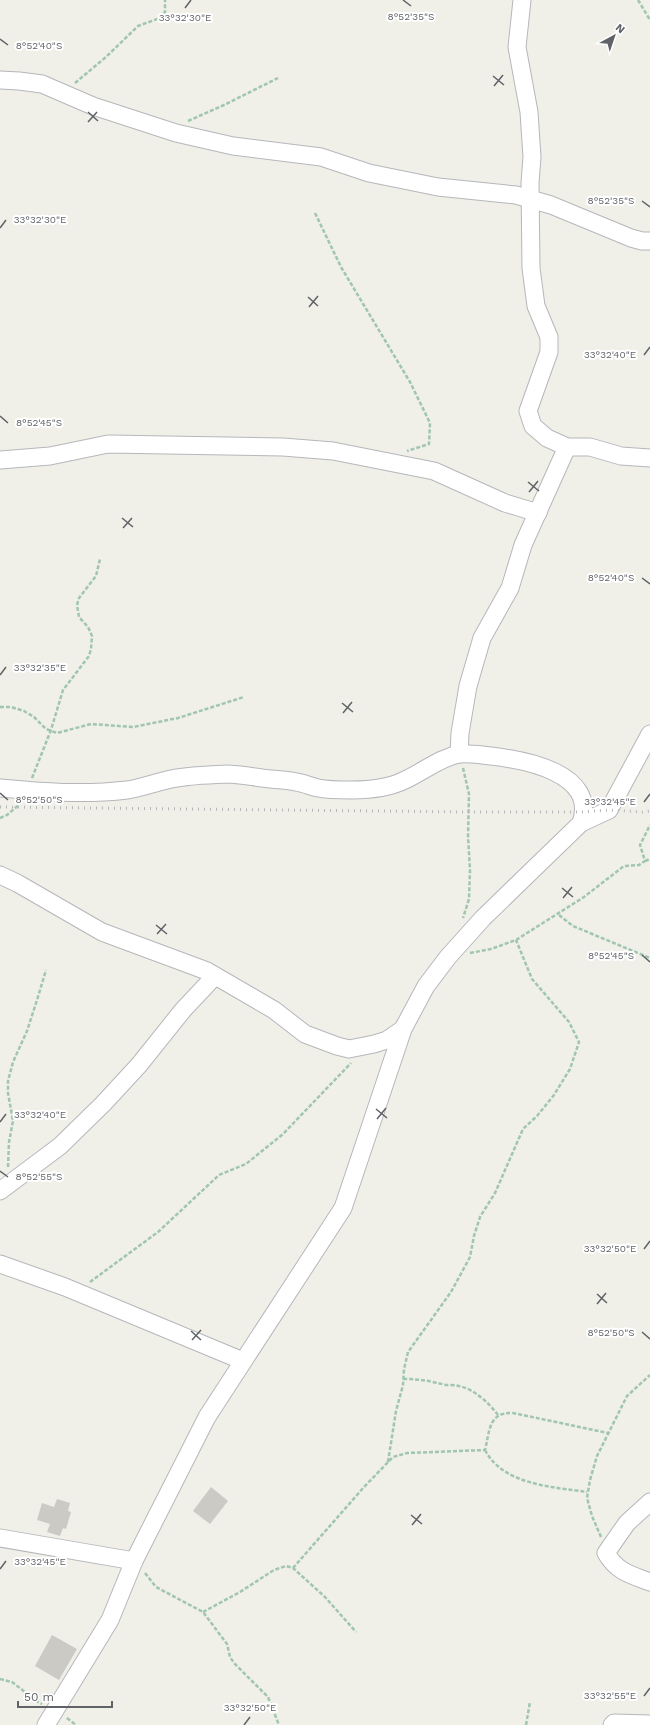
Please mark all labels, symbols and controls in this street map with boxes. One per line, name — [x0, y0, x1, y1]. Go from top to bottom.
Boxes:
text: 8°52'35"S — [388, 11, 434, 22]
text: 33°32'30"E — [159, 12, 211, 23]
north arrow — [594, 16, 634, 56]
text: N — [613, 21, 627, 36]
text: 8°52'40"S — [16, 40, 62, 51]
text: 8°52'35"S — [588, 195, 634, 206]
text: 33°32'30"E — [14, 214, 66, 225]
text: 33°32'40"E — [584, 349, 636, 360]
text: 8°52'45"S — [16, 417, 62, 428]
text: 8°52'40"S — [588, 572, 634, 583]
text: 33°32'35"E — [14, 662, 66, 673]
text: 8°52'50"S — [15, 794, 63, 805]
text: 33°32'45"E — [584, 796, 636, 807]
text: 8°52'45"S — [588, 950, 634, 961]
text: 33°32'40"E — [14, 1109, 66, 1120]
text: 8°52'55"S — [16, 1171, 62, 1182]
text: 33°32'50"E — [584, 1243, 636, 1254]
text: 8°52'50"S — [587, 1327, 635, 1338]
text: 33°32'45"E — [14, 1556, 66, 1567]
scale bar — [18, 1683, 112, 1709]
text: 50 m — [24, 1690, 54, 1704]
text: 33°32'55"E — [584, 1690, 636, 1701]
text: 33°32'50"E — [224, 1702, 276, 1713]

